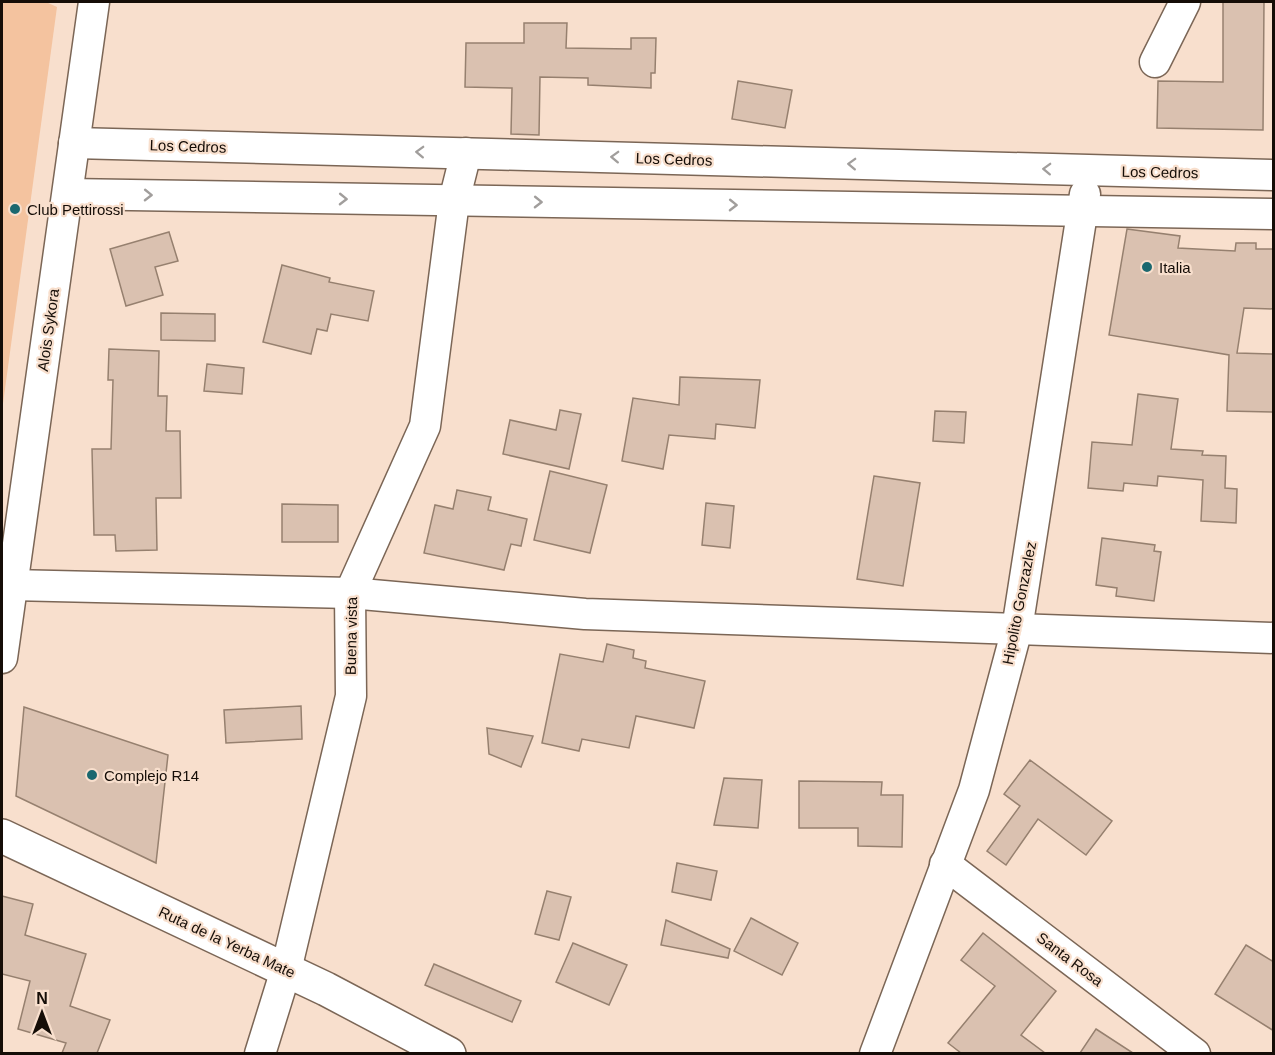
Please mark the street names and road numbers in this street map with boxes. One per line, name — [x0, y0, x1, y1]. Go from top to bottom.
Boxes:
street label: Los Cedros — [149, 136, 227, 156]
street label: Los Cedros — [635, 149, 713, 169]
street label: Los Cedros — [1121, 163, 1199, 181]
street label: Alois Sykora — [34, 287, 62, 372]
street label: Hipolito Gonzazlez — [999, 540, 1039, 666]
street label: Buena vista — [342, 596, 360, 675]
street label: Ruta de la Yerba Mate — [156, 903, 298, 981]
street label: Santa Rosa — [1034, 929, 1107, 990]

